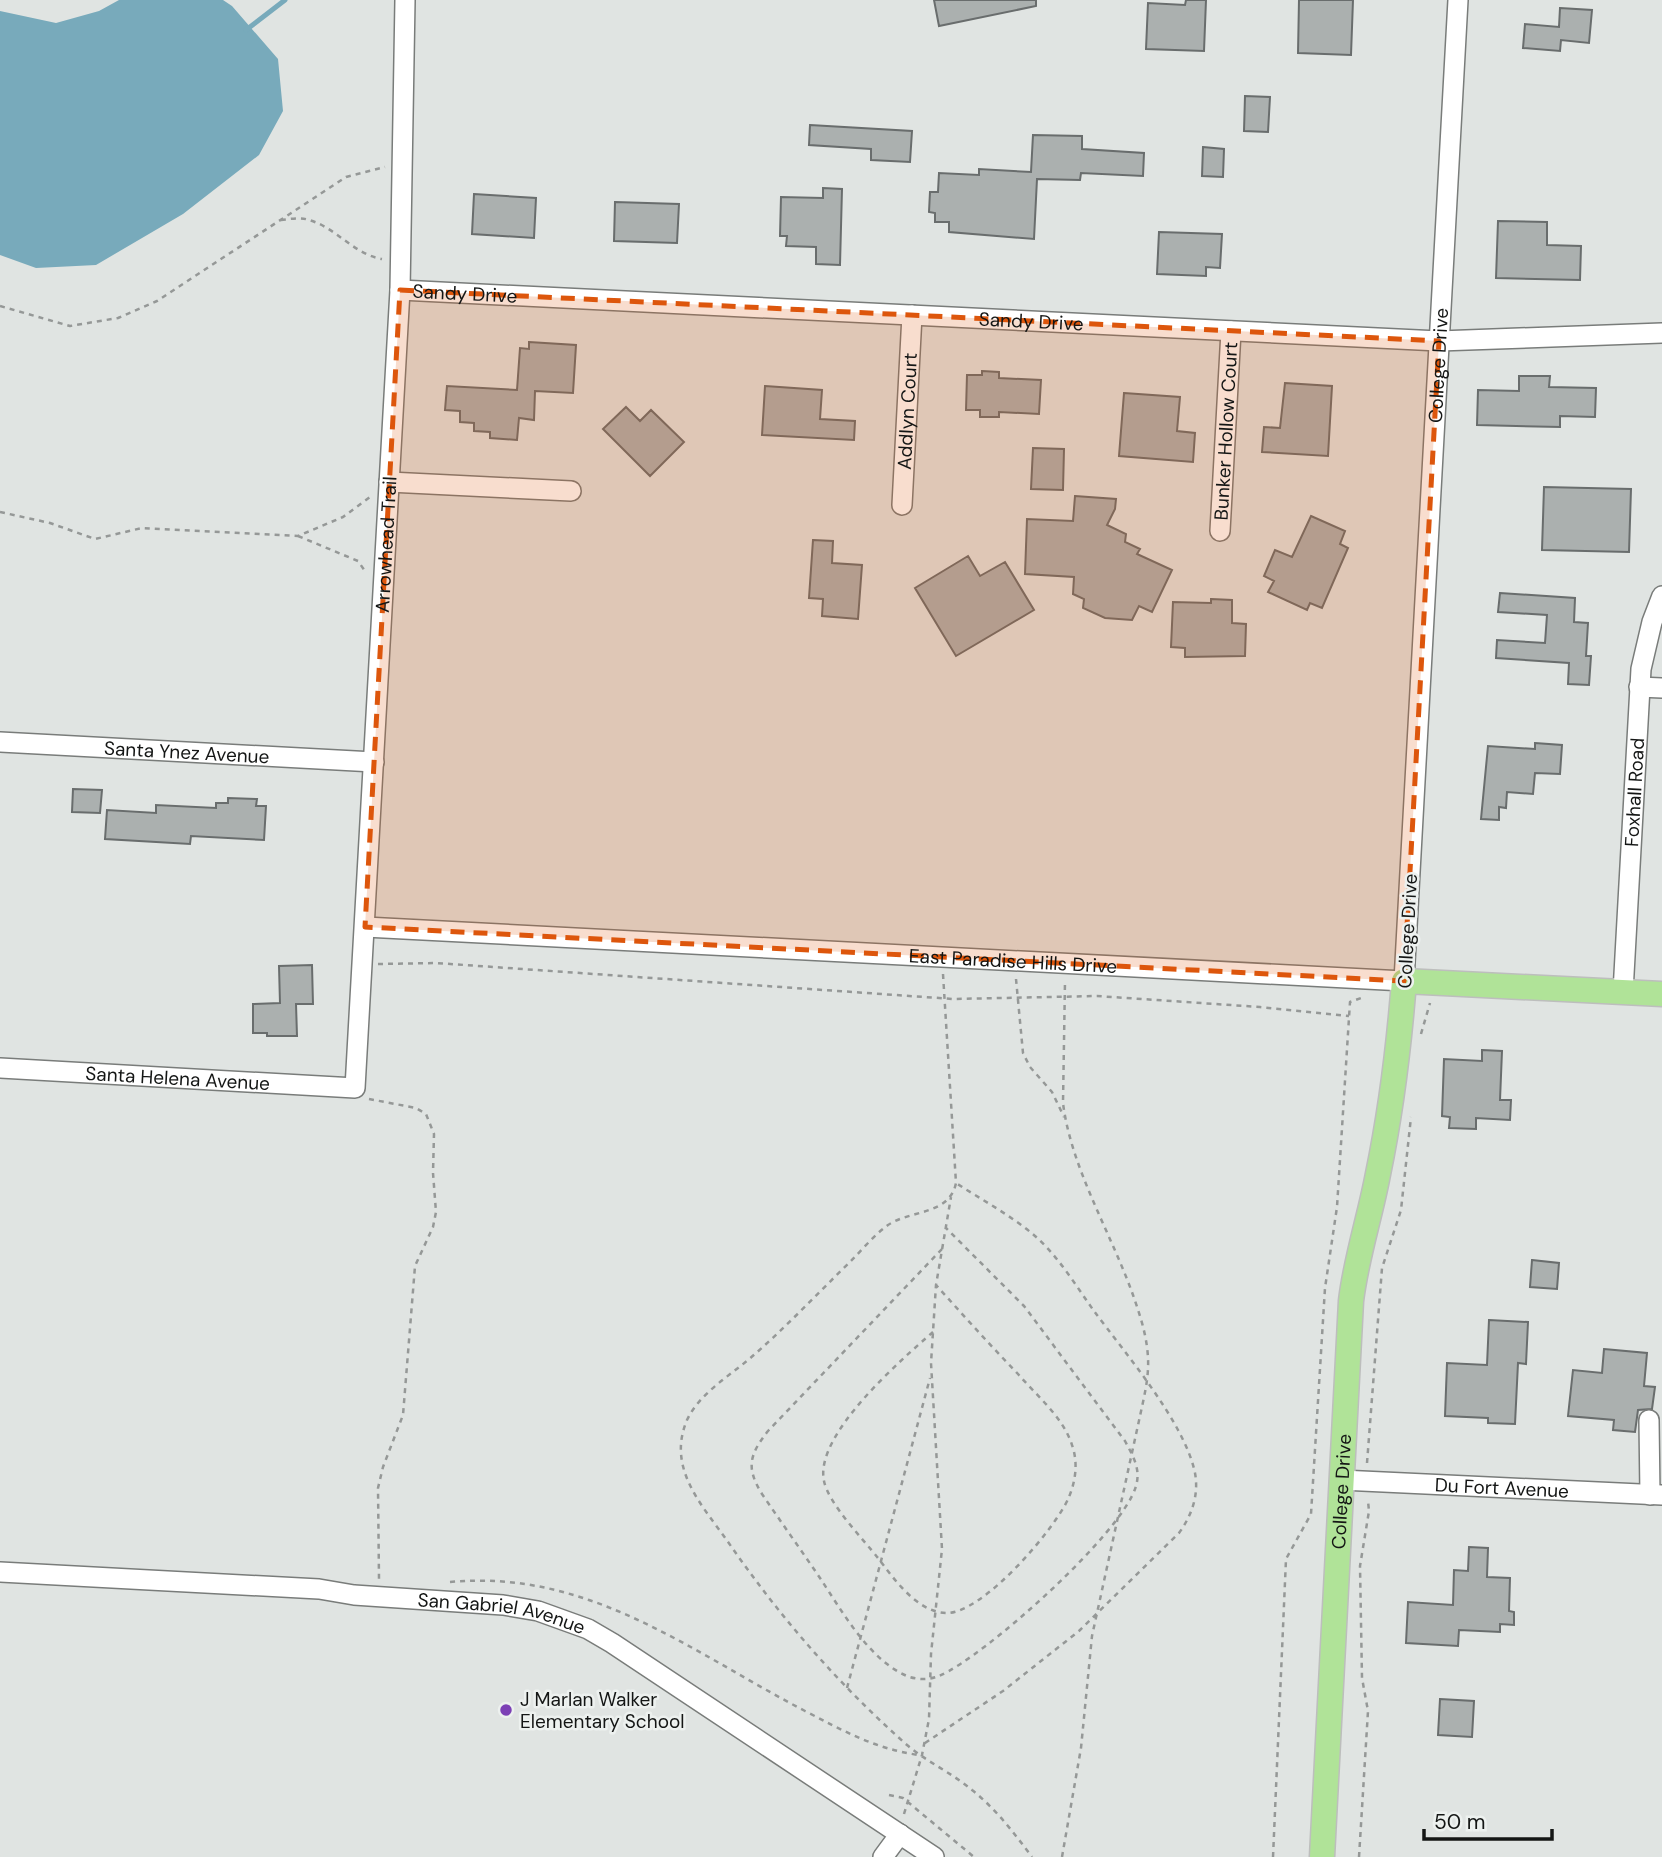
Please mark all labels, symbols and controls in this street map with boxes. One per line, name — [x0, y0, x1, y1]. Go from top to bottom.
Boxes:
street label: Sandy Drive — [412, 279, 518, 309]
street label: Sandy Drive — [978, 306, 1084, 337]
street label: College Drive — [1423, 307, 1454, 424]
street label: Bunker Hollow Court — [1209, 341, 1243, 521]
street label: Addlyn Court — [892, 352, 923, 470]
street label: Arrowhead Trail — [370, 476, 402, 613]
street label: Santa Ynez Avenue — [103, 736, 270, 769]
street label: Foxhall Road — [1619, 737, 1650, 848]
street label: College Drive — [1392, 873, 1423, 989]
street label: East Paradise Hills Drive — [908, 943, 1118, 979]
street label: Santa Helena Avenue — [85, 1061, 271, 1096]
street label: College Drive — [1326, 1433, 1357, 1550]
street label: Du Fort Avenue — [1434, 1472, 1569, 1504]
street label: San Gabriel Avenue — [417, 1587, 588, 1640]
place label: J Marlan Walker Elementary School — [520, 1687, 684, 1734]
marker: J Marlan Walker Elementary School — [498, 1702, 514, 1718]
scale bar — [1424, 1798, 1552, 1842]
text: 50 m — [1434, 1808, 1485, 1836]

